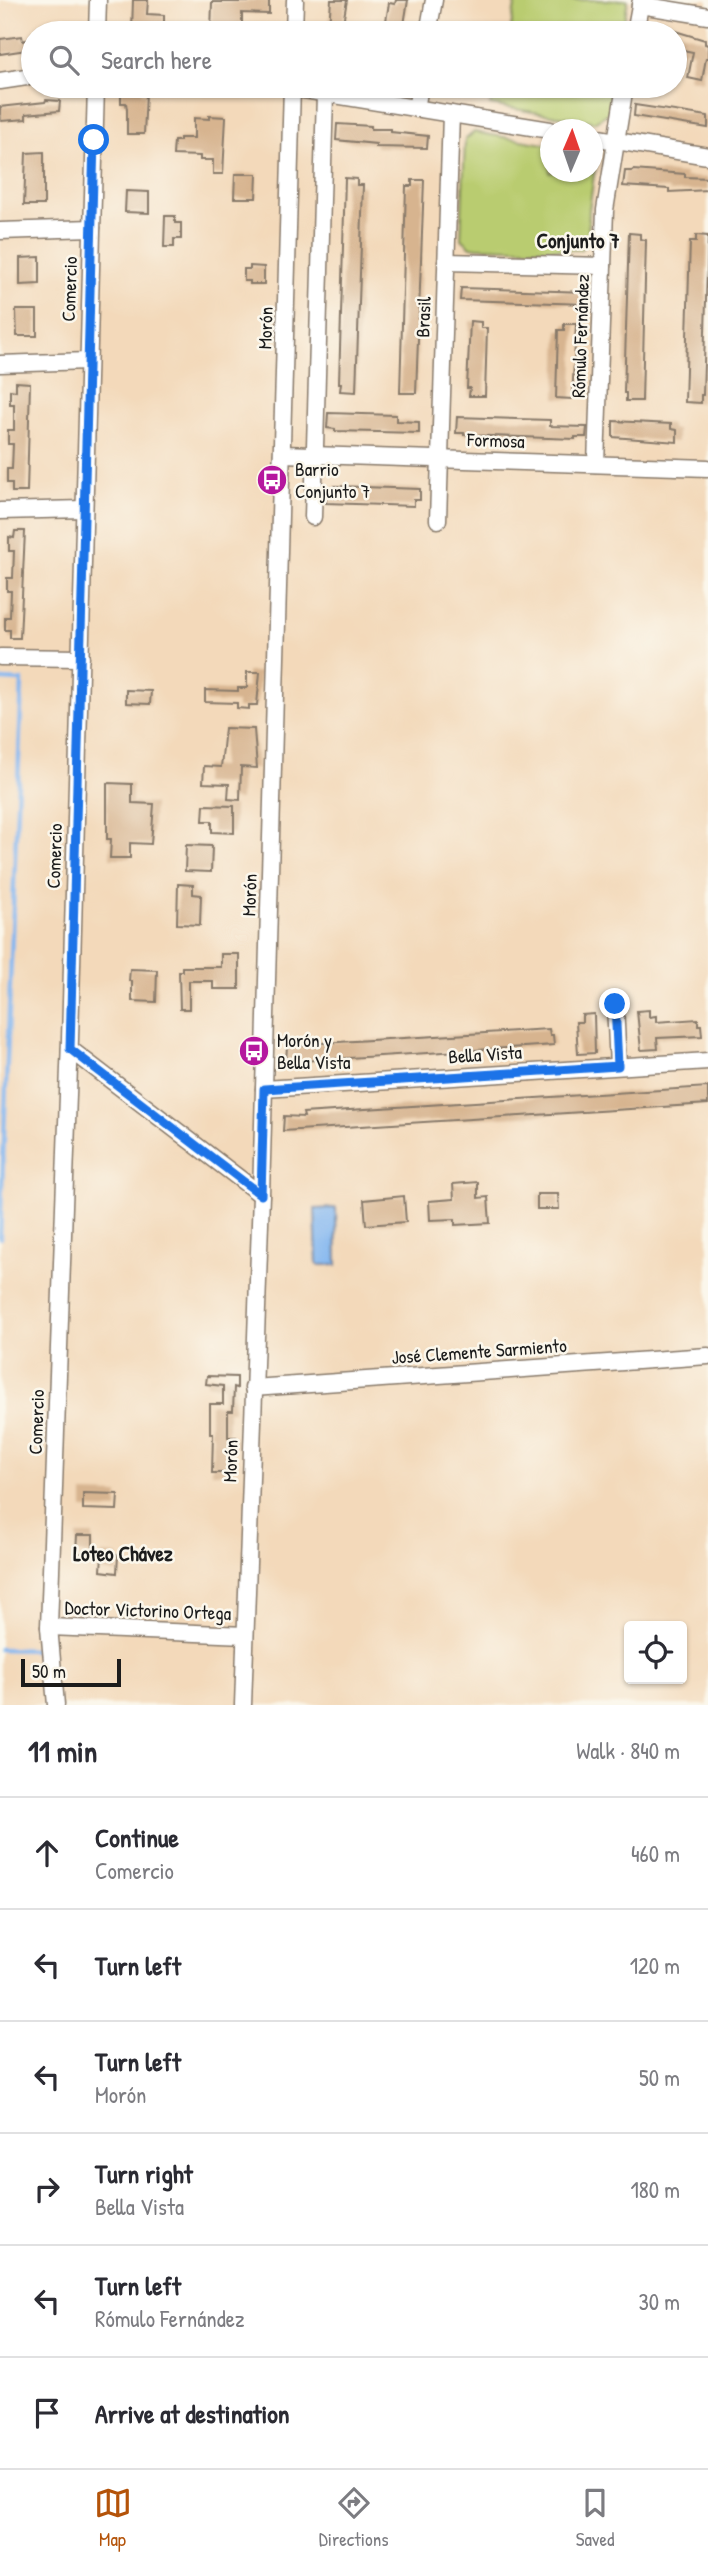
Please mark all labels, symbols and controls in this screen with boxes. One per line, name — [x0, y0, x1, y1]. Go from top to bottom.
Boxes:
search box — [21, 21, 687, 98]
icon: search — [45, 41, 83, 79]
text: Search here — [101, 42, 212, 77]
north arrow — [540, 119, 603, 182]
route start — [78, 124, 109, 155]
district label: Conjunto 7 — [536, 226, 620, 255]
street label: Comercio — [55, 256, 83, 322]
street label: Rómulo Fernández — [565, 274, 595, 398]
street label: Brasil — [409, 295, 437, 338]
street label: Morón — [251, 306, 279, 350]
street label: Formosa — [466, 426, 526, 454]
place label: Barrio Conjunto 7 — [295, 456, 370, 504]
bus stop icon: Barrio Conjunto 7 — [255, 463, 289, 497]
street label: Comercio — [40, 823, 68, 889]
street label: Morón — [235, 873, 263, 917]
route end — [599, 988, 630, 1019]
place label: Morón y Bella Vista — [277, 1027, 351, 1075]
bus stop icon: Morón y Bella Vista — [237, 1034, 271, 1068]
street label: Bella Vista — [447, 1038, 523, 1070]
street label: José Clemente Sarmiento — [391, 1332, 568, 1370]
street label: Comercio — [22, 1389, 50, 1455]
street label: Morón — [216, 1439, 244, 1483]
district label: Loteo Chávez — [73, 1539, 173, 1568]
street label: Doctor Victorino Ortega — [64, 1594, 232, 1626]
map controls — [624, 1621, 687, 1684]
button: locate — [624, 1621, 687, 1684]
scale bar — [21, 1656, 121, 1688]
text: 50 m — [32, 1658, 66, 1684]
text: 11 min — [28, 1731, 97, 1771]
text: Walk · 840 m — [576, 1735, 680, 1766]
text: Continue — [95, 1820, 179, 1855]
icon: ahead — [28, 1834, 66, 1872]
text: 460 m — [631, 1838, 680, 1869]
text: Comercio — [95, 1855, 174, 1886]
icon: left — [28, 1946, 66, 1984]
text: Turn left — [95, 1948, 181, 1983]
text: 120 m — [630, 1950, 680, 1981]
text: Turn left — [95, 2044, 181, 2079]
icon: left — [28, 2058, 66, 2096]
text: 50 m — [639, 2062, 680, 2093]
text: Morón — [95, 2079, 146, 2110]
text: Turn right — [95, 2156, 193, 2191]
icon: right — [28, 2170, 66, 2208]
text: 180 m — [630, 2174, 680, 2205]
text: Bella Vista — [95, 2191, 184, 2222]
text: Turn left — [95, 2268, 181, 2303]
icon: left — [28, 2282, 66, 2320]
text: 30 m — [638, 2286, 680, 2317]
text: Rómulo Fernández — [95, 2303, 245, 2334]
icon: arrive — [28, 2394, 66, 2432]
text: Arrive at destination — [95, 2396, 290, 2431]
tab: Map — [94, 2484, 132, 2552]
tab: Directions — [319, 2484, 389, 2552]
tab: Saved — [576, 2484, 614, 2552]

